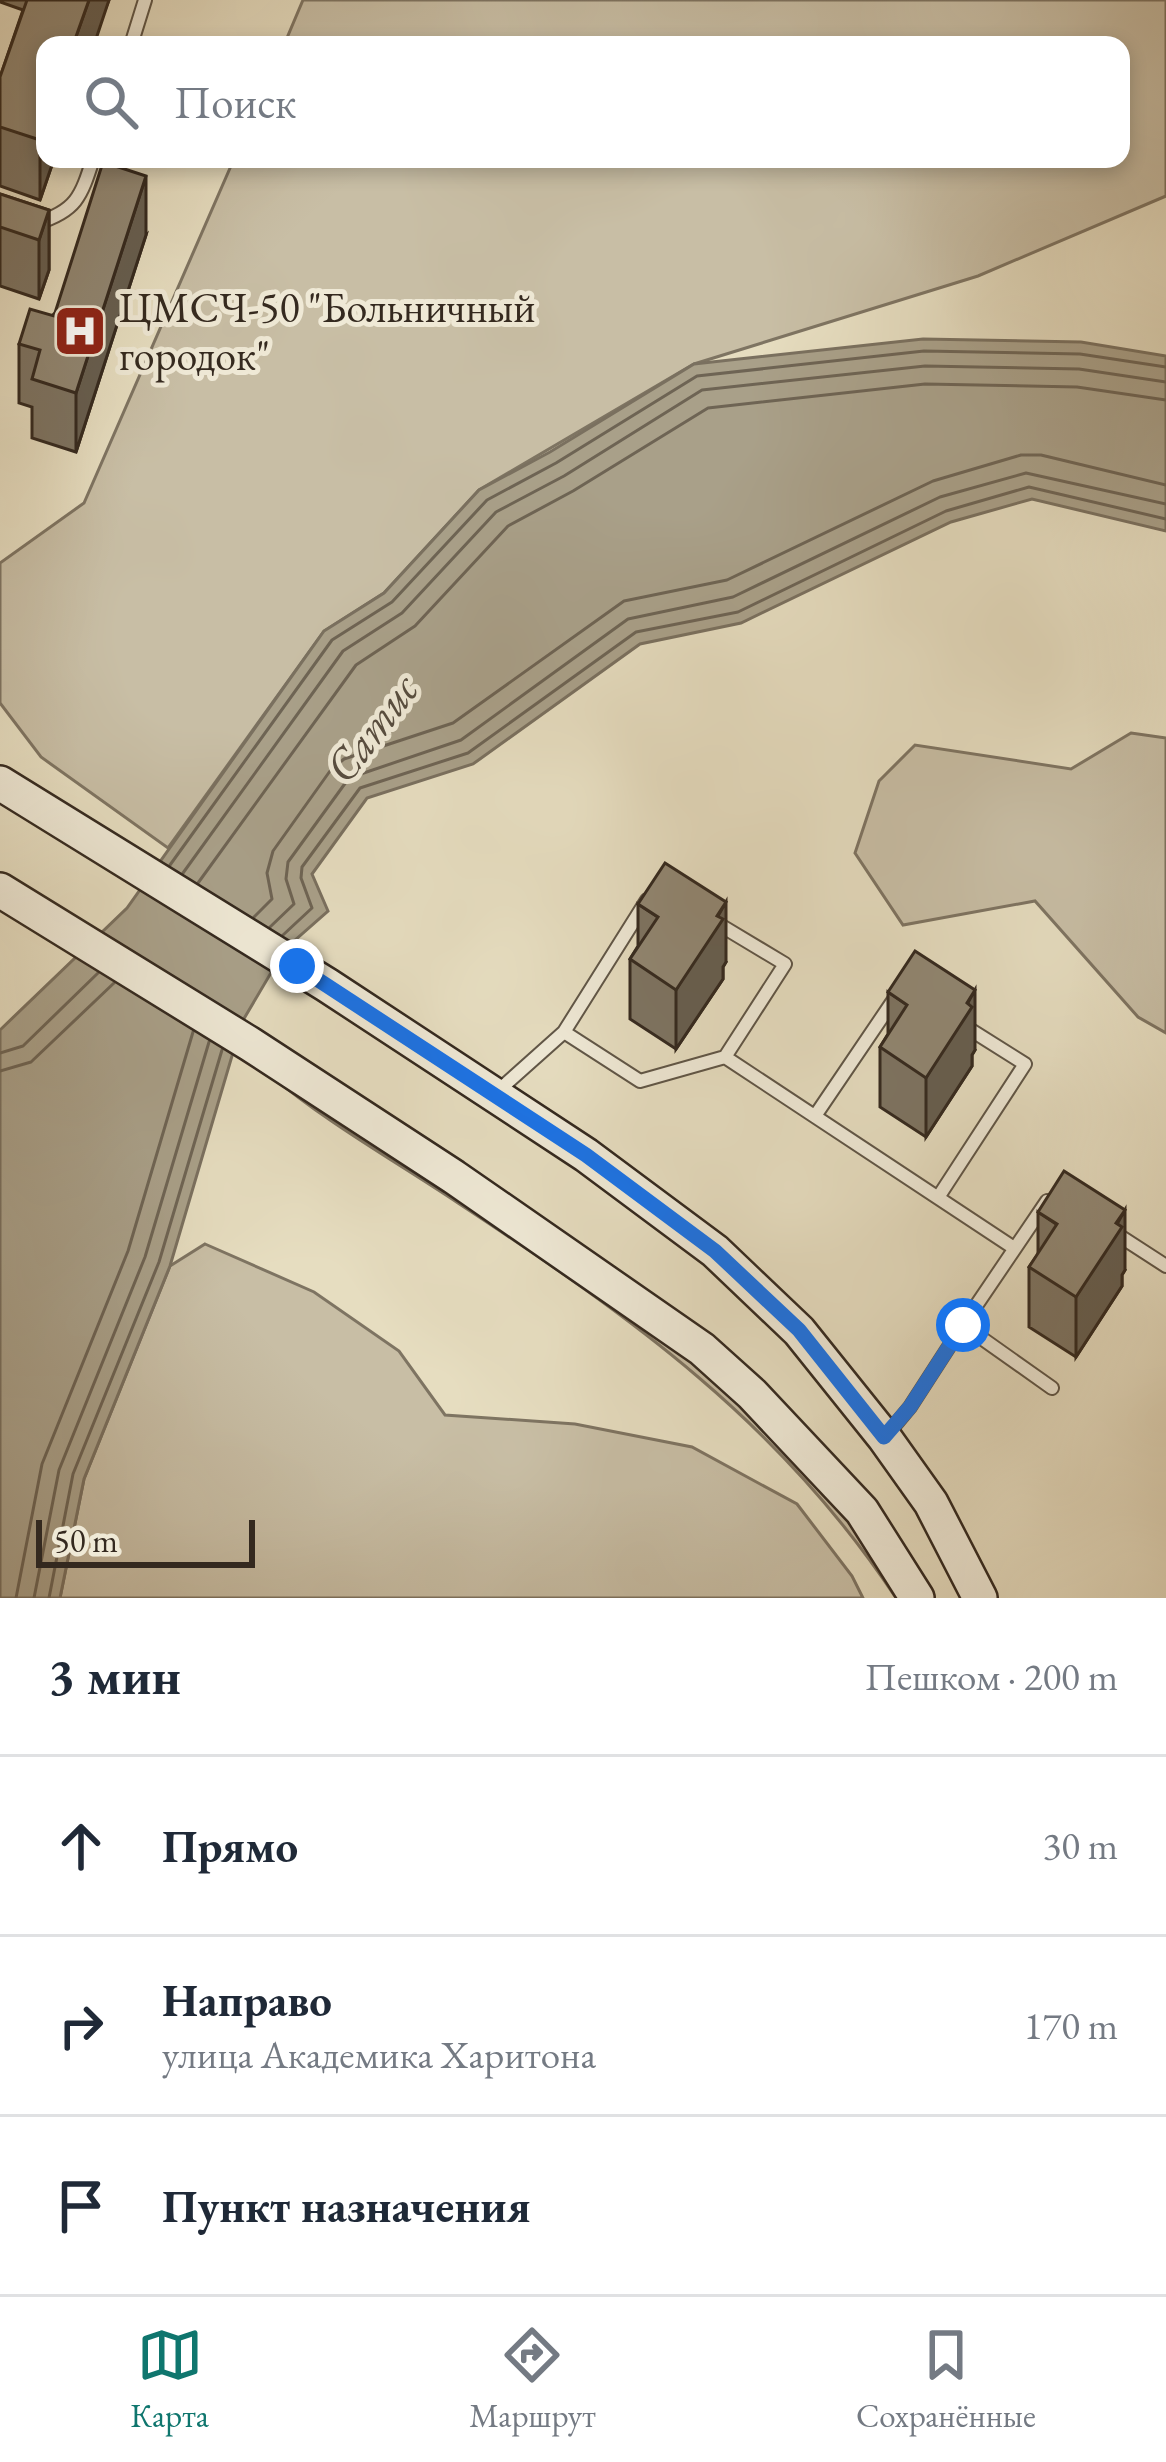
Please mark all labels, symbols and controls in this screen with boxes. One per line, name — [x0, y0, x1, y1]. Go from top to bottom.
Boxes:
search box — [36, 36, 1130, 168]
icon: search — [78, 69, 144, 135]
text: Поиск — [174, 73, 296, 131]
place label: ЦМСЧ-50 "Больничный городок" — [119, 280, 535, 383]
hospital icon: ЦМСЧ-50 "Больничный городок" — [52, 303, 108, 359]
water label: Сатис — [311, 661, 431, 794]
route end — [270, 939, 324, 993]
route start — [936, 1298, 990, 1352]
scale bar — [36, 1514, 255, 1567]
text: 50 m — [54, 1519, 118, 1562]
text: 3 мин — [48, 1643, 181, 1709]
text: Пешком · 200 m — [865, 1651, 1118, 1702]
icon: ahead — [48, 1813, 114, 1879]
text: Прямо — [162, 1817, 298, 1875]
text: 30 m — [1042, 1820, 1118, 1871]
text: Направо — [162, 1971, 332, 2029]
icon: right — [48, 1993, 114, 2059]
text: 170 m — [1024, 2000, 1118, 2051]
text: улица Академика Харитона — [162, 2029, 596, 2080]
icon: arrive — [48, 2173, 114, 2239]
text: Пункт назначения — [162, 2177, 531, 2235]
tab: Карта — [130, 2322, 209, 2437]
tab: Маршрут — [469, 2322, 596, 2437]
tab: Сохранённые — [856, 2322, 1036, 2437]

